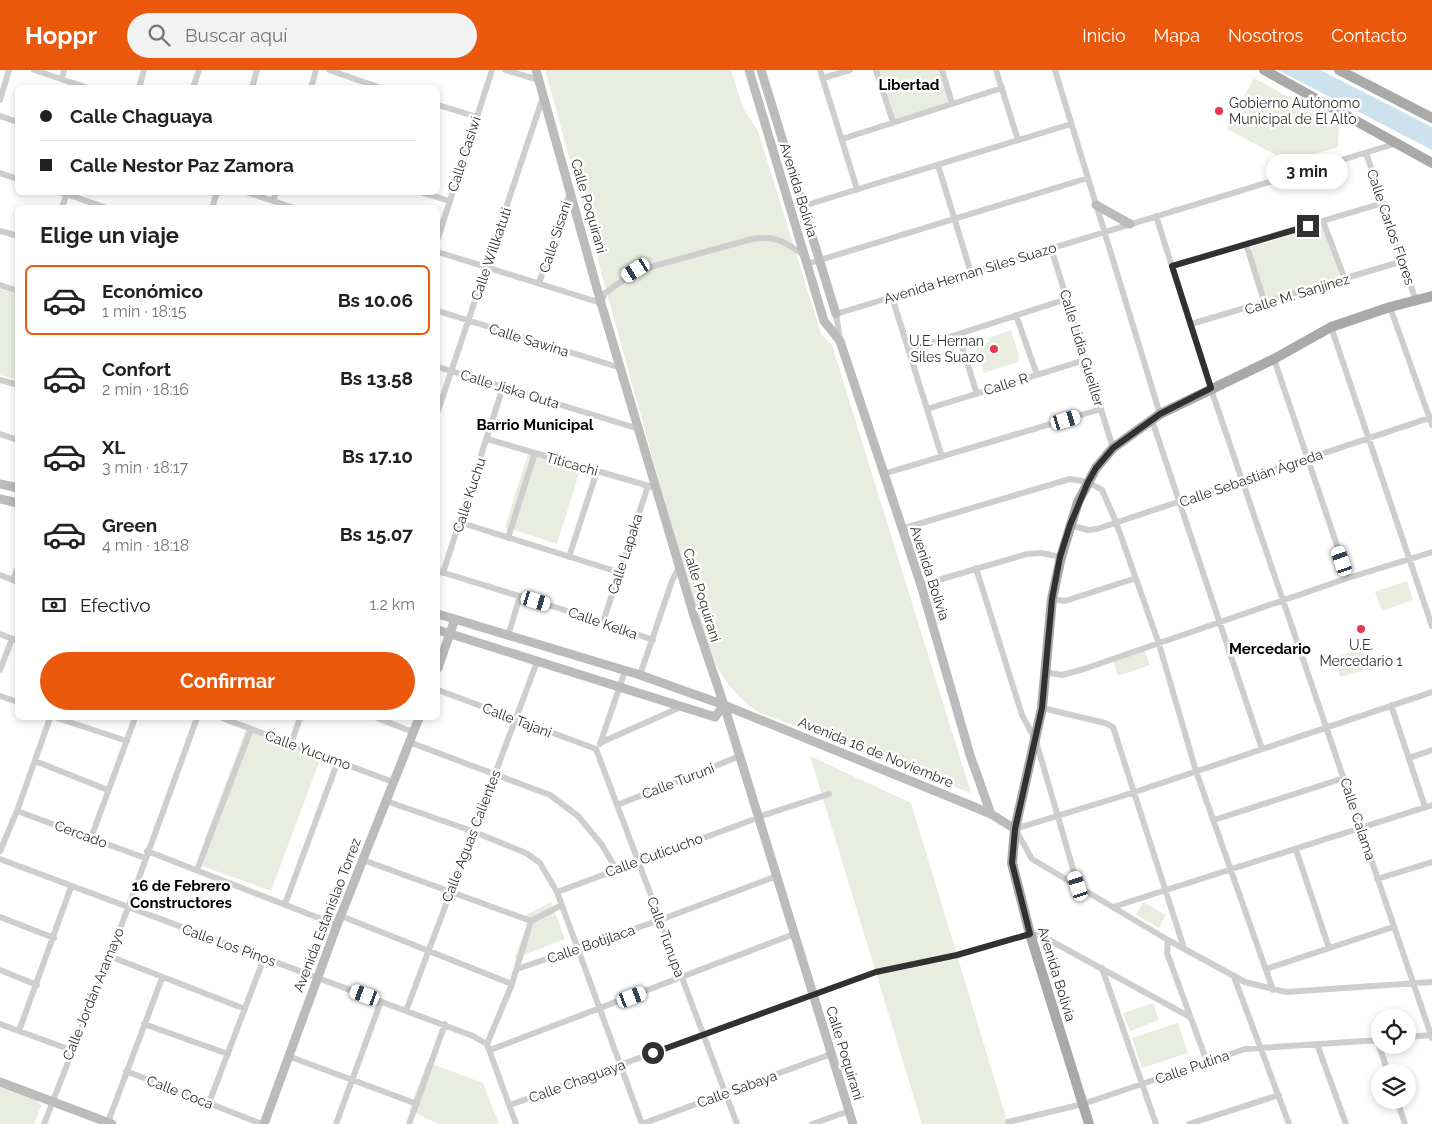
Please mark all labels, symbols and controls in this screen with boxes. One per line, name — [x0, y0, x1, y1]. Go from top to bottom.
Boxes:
search box — [127, 13, 477, 58]
text: Hoppr — [25, 21, 97, 50]
icon: search — [145, 21, 173, 49]
text: Buscar aquí — [185, 24, 287, 46]
text: Inicio — [1082, 25, 1126, 46]
text: Mapa — [1154, 25, 1200, 46]
text: Nosotros — [1228, 25, 1303, 46]
text: Contacto — [1331, 25, 1407, 46]
district label: Libertad — [879, 76, 940, 94]
place label: Gobierno Autónomo Municipal de El Alto — [1229, 95, 1360, 127]
text: Calle Chaguaya — [70, 105, 213, 127]
marker: Gobierno Autónomo Municipal de El Alto — [1213, 105, 1225, 117]
street label: Calle Casiwi — [444, 114, 484, 194]
street label: Avenida Bolivia — [777, 141, 821, 239]
text: Calle Nestor Paz Zamora — [70, 154, 294, 176]
callout: 3 min — [1267, 154, 1349, 188]
street label: Calle Poquirani — [568, 157, 610, 255]
text: 3 min — [1286, 162, 1328, 181]
street label: Calle Carlos Flores — [1364, 167, 1418, 287]
street label: Calle Sisani — [536, 199, 574, 275]
street label: Calle Willkatuti — [468, 205, 514, 303]
route end — [1297, 215, 1319, 237]
text: Elige un viaje — [40, 222, 179, 248]
street label: Avenida Hernan Siles Suazo — [882, 239, 1058, 307]
car — [619, 256, 652, 284]
street label: Calle M. Sanjinez — [1243, 270, 1351, 318]
icon: car — [42, 278, 87, 323]
text: Económico — [102, 280, 203, 302]
street label: Calle Lidia Gueiller — [1057, 288, 1107, 408]
text: Bs 10.06 — [338, 289, 413, 311]
text: 1 min · 18:15 — [102, 302, 187, 321]
street label: Calle Sawina — [487, 320, 571, 360]
place label: U.E. Hernan Siles Suazo — [909, 333, 984, 365]
marker: U.E. Hernan Siles Suazo — [988, 343, 1000, 355]
icon: car — [42, 356, 87, 401]
text: Confort — [102, 358, 171, 380]
street label: Calle Jiska Quta — [459, 366, 561, 412]
text: Bs 13.58 — [340, 367, 413, 389]
street label: Calle R — [982, 370, 1030, 398]
text: 2 min · 18:16 — [102, 380, 189, 399]
car — [1049, 408, 1082, 432]
district label: Barrio Municipal — [476, 416, 594, 434]
icon: car — [42, 434, 87, 479]
text: XL — [102, 436, 125, 458]
text: Bs 17.10 — [342, 445, 413, 467]
street label: Calle Sebastián Ágreda — [1177, 445, 1325, 510]
street label: Titicachi — [544, 449, 600, 479]
street label: Calle Kuchu — [449, 455, 489, 535]
text: 3 min · 18:17 — [102, 458, 188, 477]
icon: car — [42, 512, 87, 557]
street label: Calle Lapaka — [604, 512, 646, 596]
text: Green — [102, 514, 157, 536]
text: Bs 15.07 — [340, 523, 413, 545]
street label: Avenida Bolivia — [907, 524, 953, 622]
text: 4 min · 18:18 — [102, 536, 189, 555]
car — [1330, 544, 1353, 578]
street label: Calle Poquirani — [680, 546, 724, 644]
car — [519, 589, 552, 613]
icon: cash — [40, 591, 68, 619]
text: Efectivo — [80, 594, 151, 616]
text: 1.2 km — [370, 595, 415, 614]
street label: Calle Kelka — [566, 604, 640, 642]
marker: U.E. Mercedario 1 — [1355, 623, 1367, 635]
place label: U.E. Mercedario 1 — [1319, 637, 1403, 669]
district label: Mercedario — [1229, 640, 1311, 658]
button: Confirmar — [40, 652, 415, 710]
street label: Calle Tajani — [480, 699, 554, 741]
street label: Avenida 16 de Noviembre — [796, 713, 956, 791]
street label: Calle Yucumo — [263, 727, 353, 773]
street label: Calle Turuni — [639, 760, 717, 802]
street label: Calle Aguas Calientes — [438, 767, 504, 904]
street label: Calle Calama — [1337, 776, 1379, 862]
street label: Cercado — [52, 817, 110, 851]
street label: Calle Cuticucho — [603, 830, 705, 880]
street label: Avenida Estanislao Torrez — [290, 835, 364, 994]
car — [1066, 869, 1089, 903]
district label: 16 de Febrero Constructores — [130, 877, 232, 912]
street label: Calle Tunupa — [644, 894, 688, 980]
street label: Calle Los Pinos — [180, 921, 278, 969]
street label: Calle Botijlaca — [545, 921, 637, 967]
street label: Calle Jordán Aramayo — [59, 925, 127, 1063]
street label: Avenida Bolivia — [1035, 925, 1079, 1023]
car — [348, 983, 381, 1007]
car — [615, 985, 648, 1009]
street label: Calle Poquirani — [823, 1004, 867, 1102]
map controls — [1371, 1009, 1416, 1109]
button: locate — [1371, 1009, 1416, 1054]
route start — [642, 1042, 664, 1064]
street label: Calle Putina — [1153, 1047, 1231, 1087]
street label: Calle Chaguaya — [527, 1056, 627, 1106]
button: layers — [1371, 1064, 1416, 1109]
street label: Calle Sabaya — [695, 1067, 779, 1111]
street label: Calle Coca — [145, 1072, 215, 1112]

